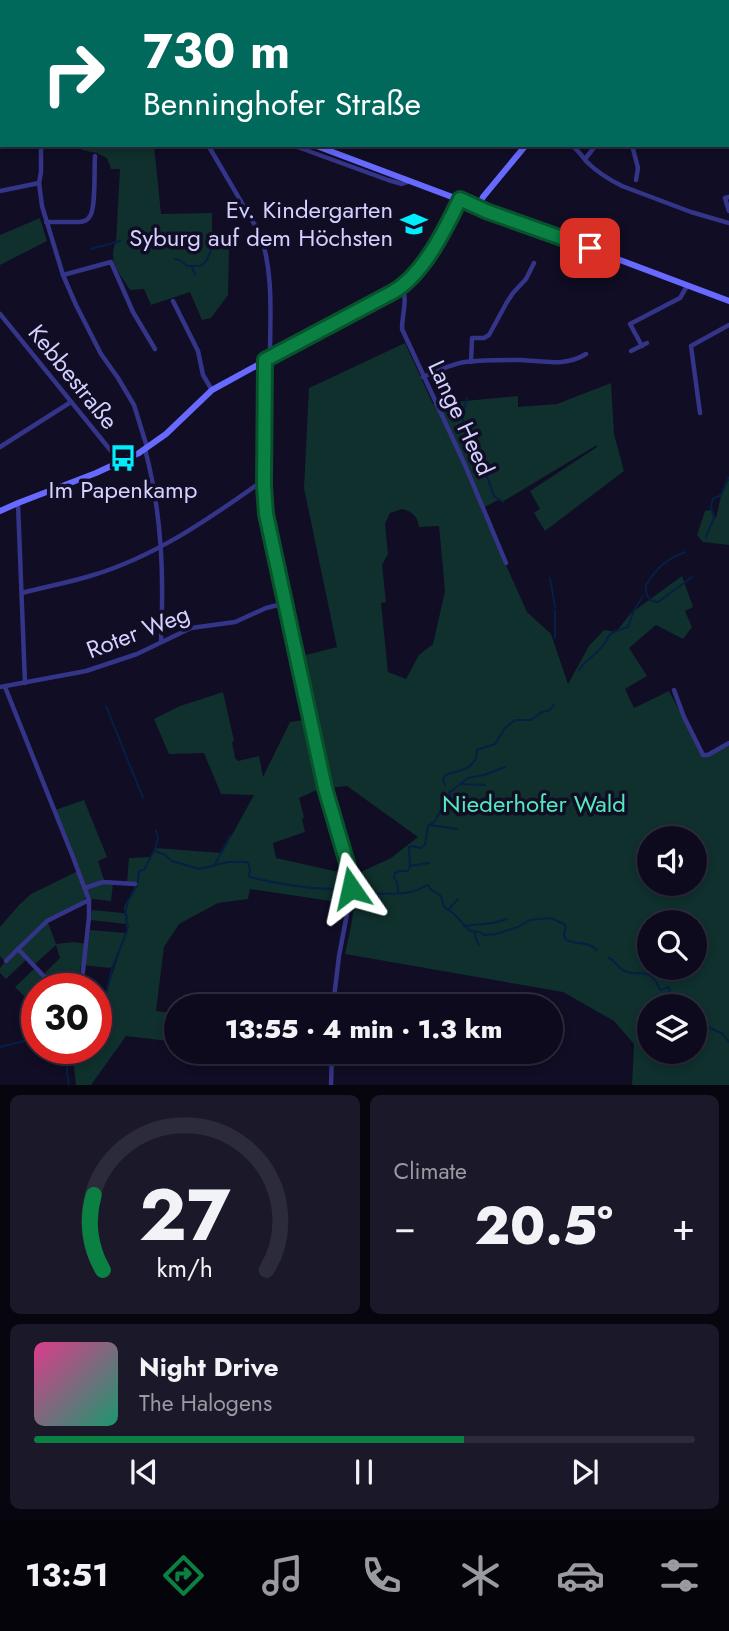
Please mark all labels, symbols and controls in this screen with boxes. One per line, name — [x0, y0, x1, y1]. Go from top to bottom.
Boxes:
text: 730 m — [143, 16, 290, 86]
icon: right — [28, 28, 119, 119]
text: Benninghofer Straße — [143, 81, 421, 127]
place label: Ev. Kindergarten Syburg auf dem Höchsten — [129, 192, 393, 255]
school or university icon: Ev. Kindergarten Syburg auf dem Höchsten — [399, 209, 429, 239]
pin — [560, 218, 620, 278]
icon: arrive — [571, 229, 609, 267]
street label: Kebbestraße — [20, 317, 127, 437]
street label: Lange Heed — [419, 354, 503, 481]
bus stop icon: Im Papenkamp — [108, 443, 138, 473]
place label: Im Papenkamp — [49, 472, 197, 507]
street label: Roter Weg — [81, 596, 194, 667]
park label: Niederhofer Wald — [442, 786, 626, 821]
map controls — [637, 826, 707, 1064]
button: sound — [637, 826, 707, 896]
position arrow — [314, 851, 388, 925]
button: search — [637, 910, 707, 980]
speed limit sign: 30 — [21, 973, 112, 1064]
button: layers — [637, 994, 707, 1064]
text: 13:55 · 4 min · 1.3 km — [225, 1010, 502, 1048]
text: Climate — [394, 1154, 467, 1188]
text: 27 — [139, 1163, 231, 1268]
text: 20.5° — [475, 1188, 613, 1264]
text: − — [394, 1199, 416, 1254]
text: + — [672, 1199, 695, 1254]
text: km/h — [156, 1250, 213, 1286]
text: Night Drive — [139, 1348, 279, 1386]
text: The Halogens — [139, 1386, 272, 1420]
icon: previous — [125, 1453, 163, 1491]
icon: pause — [345, 1453, 383, 1491]
icon: next — [566, 1453, 604, 1491]
icon: directions — [159, 1551, 208, 1600]
icon: music — [258, 1551, 307, 1600]
icon: phone — [357, 1551, 406, 1600]
icon: climate — [456, 1551, 505, 1600]
icon: car — [556, 1551, 605, 1600]
icon: filters — [655, 1551, 704, 1600]
text: 13:51 — [25, 1552, 109, 1598]

